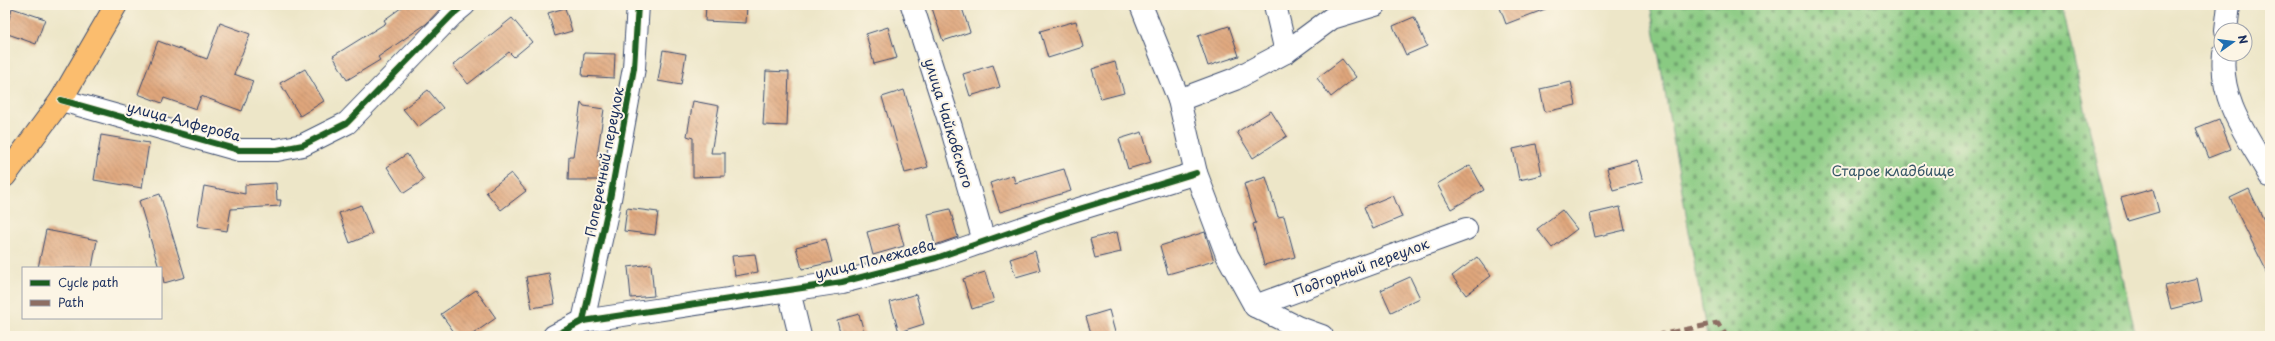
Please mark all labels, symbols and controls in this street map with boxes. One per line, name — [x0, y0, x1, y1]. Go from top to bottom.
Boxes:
north arrow — [2213, 22, 2253, 62]
text: N — [2234, 33, 2253, 46]
street label: улица Чайковского — [919, 55, 979, 191]
street label: Поперечный переулок — [579, 85, 629, 239]
street label: улица Алферова — [125, 96, 243, 146]
park label: Старое кладбище — [1831, 160, 1955, 181]
street label: Подгорный переулок — [1290, 232, 1432, 301]
street label: улица Полежаева — [813, 234, 938, 284]
legend — [22, 267, 162, 319]
text: Cycle path — [58, 273, 119, 291]
text: Path — [58, 293, 84, 311]

